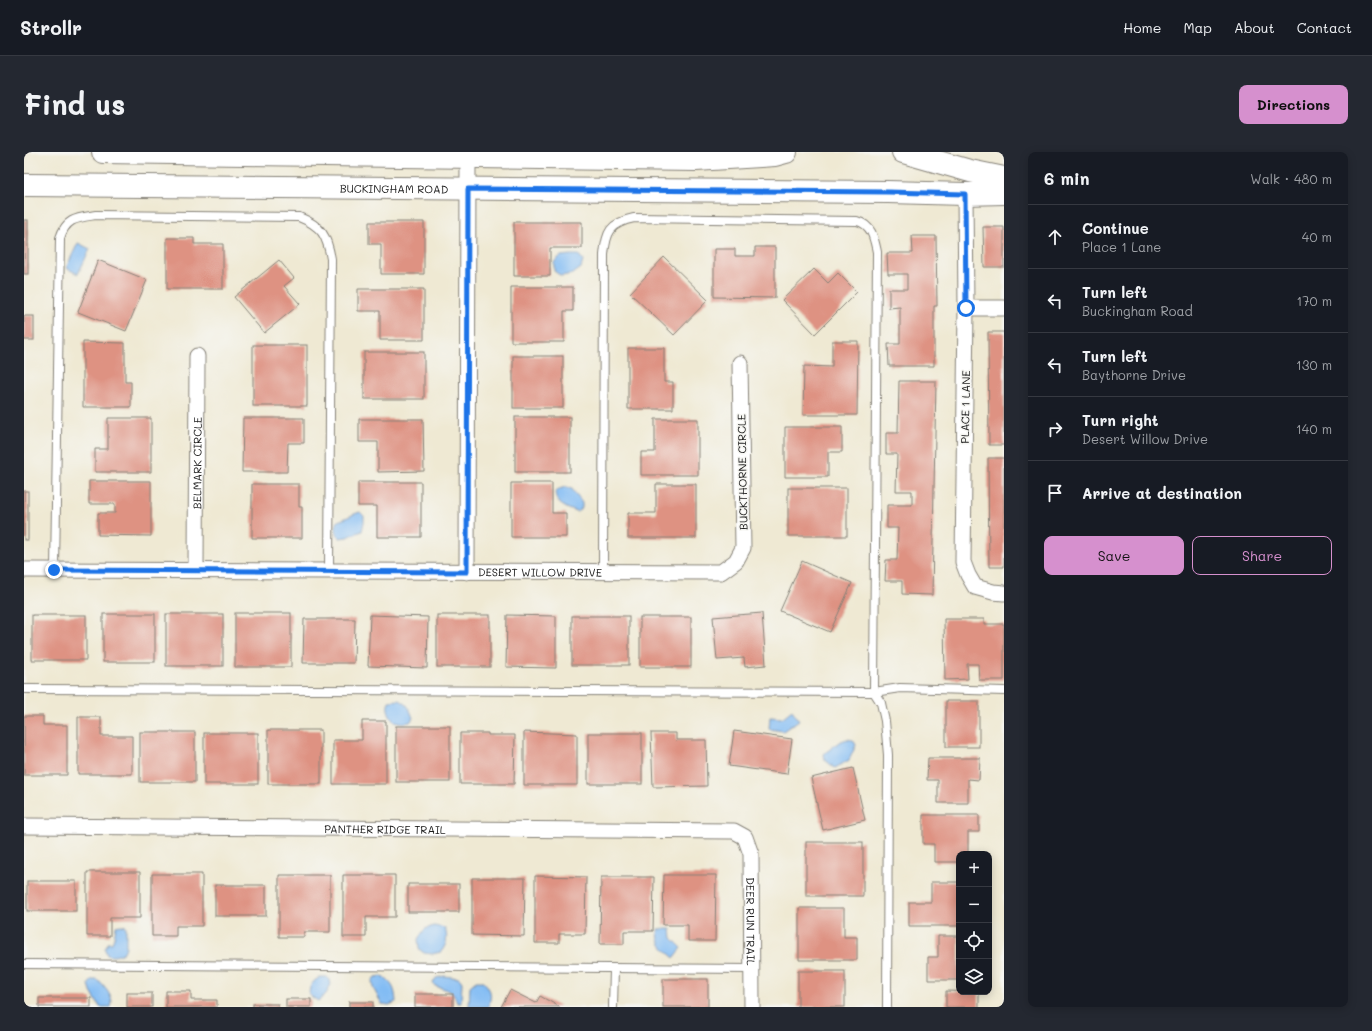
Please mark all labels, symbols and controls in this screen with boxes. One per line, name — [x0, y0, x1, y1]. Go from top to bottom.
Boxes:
text: Strollr — [20, 15, 82, 40]
text: Home — [1123, 18, 1161, 37]
text: Map — [1183, 18, 1212, 37]
text: About — [1234, 18, 1275, 37]
text: Contact — [1297, 18, 1352, 37]
button: Directions — [1239, 85, 1348, 124]
text: Find us — [24, 86, 125, 122]
text: 6 min — [1044, 167, 1089, 189]
text: Walk · 480 m — [1250, 170, 1332, 187]
street label: BUCKINGHAM ROAD — [340, 180, 448, 196]
text: Continue — [1082, 218, 1149, 238]
icon: ahead — [1044, 226, 1066, 248]
text: 40 m — [1302, 228, 1332, 245]
text: Place 1 Lane — [1082, 238, 1161, 255]
text: Turn left — [1082, 282, 1147, 302]
icon: left — [1044, 290, 1066, 312]
text: 170 m — [1296, 292, 1332, 309]
route start — [957, 299, 975, 317]
text: Buckingham Road — [1082, 302, 1193, 319]
text: Turn left — [1082, 346, 1147, 366]
icon: left — [1044, 354, 1066, 376]
text: 130 m — [1296, 356, 1332, 373]
text: Baythorne Drive — [1082, 366, 1186, 383]
street label: PLACE 1 LANE — [957, 370, 973, 444]
text: Turn right — [1082, 410, 1159, 430]
street label: BUCKTHORNE CIRCLE — [733, 414, 751, 530]
street label: BELMARK CIRCLE — [189, 417, 204, 509]
icon: right — [1044, 418, 1066, 440]
text: 140 m — [1296, 420, 1332, 437]
text: Desert Willow Drive — [1082, 430, 1208, 447]
icon: arrive — [1044, 482, 1066, 504]
text: Arrive at destination — [1082, 483, 1242, 503]
button: Save — [1044, 536, 1184, 575]
button: Share — [1192, 536, 1332, 575]
route end — [45, 561, 63, 579]
street label: DESERT WILLOW DRIVE — [478, 564, 602, 579]
street label: PANTHER RIDGE TRAIL — [324, 821, 446, 836]
map controls — [956, 851, 992, 995]
button: + — [956, 851, 992, 887]
street label: DEER RUN TRAIL — [744, 877, 759, 966]
button: − — [956, 887, 992, 923]
button: locate — [956, 923, 992, 959]
button: layers — [956, 959, 992, 995]

